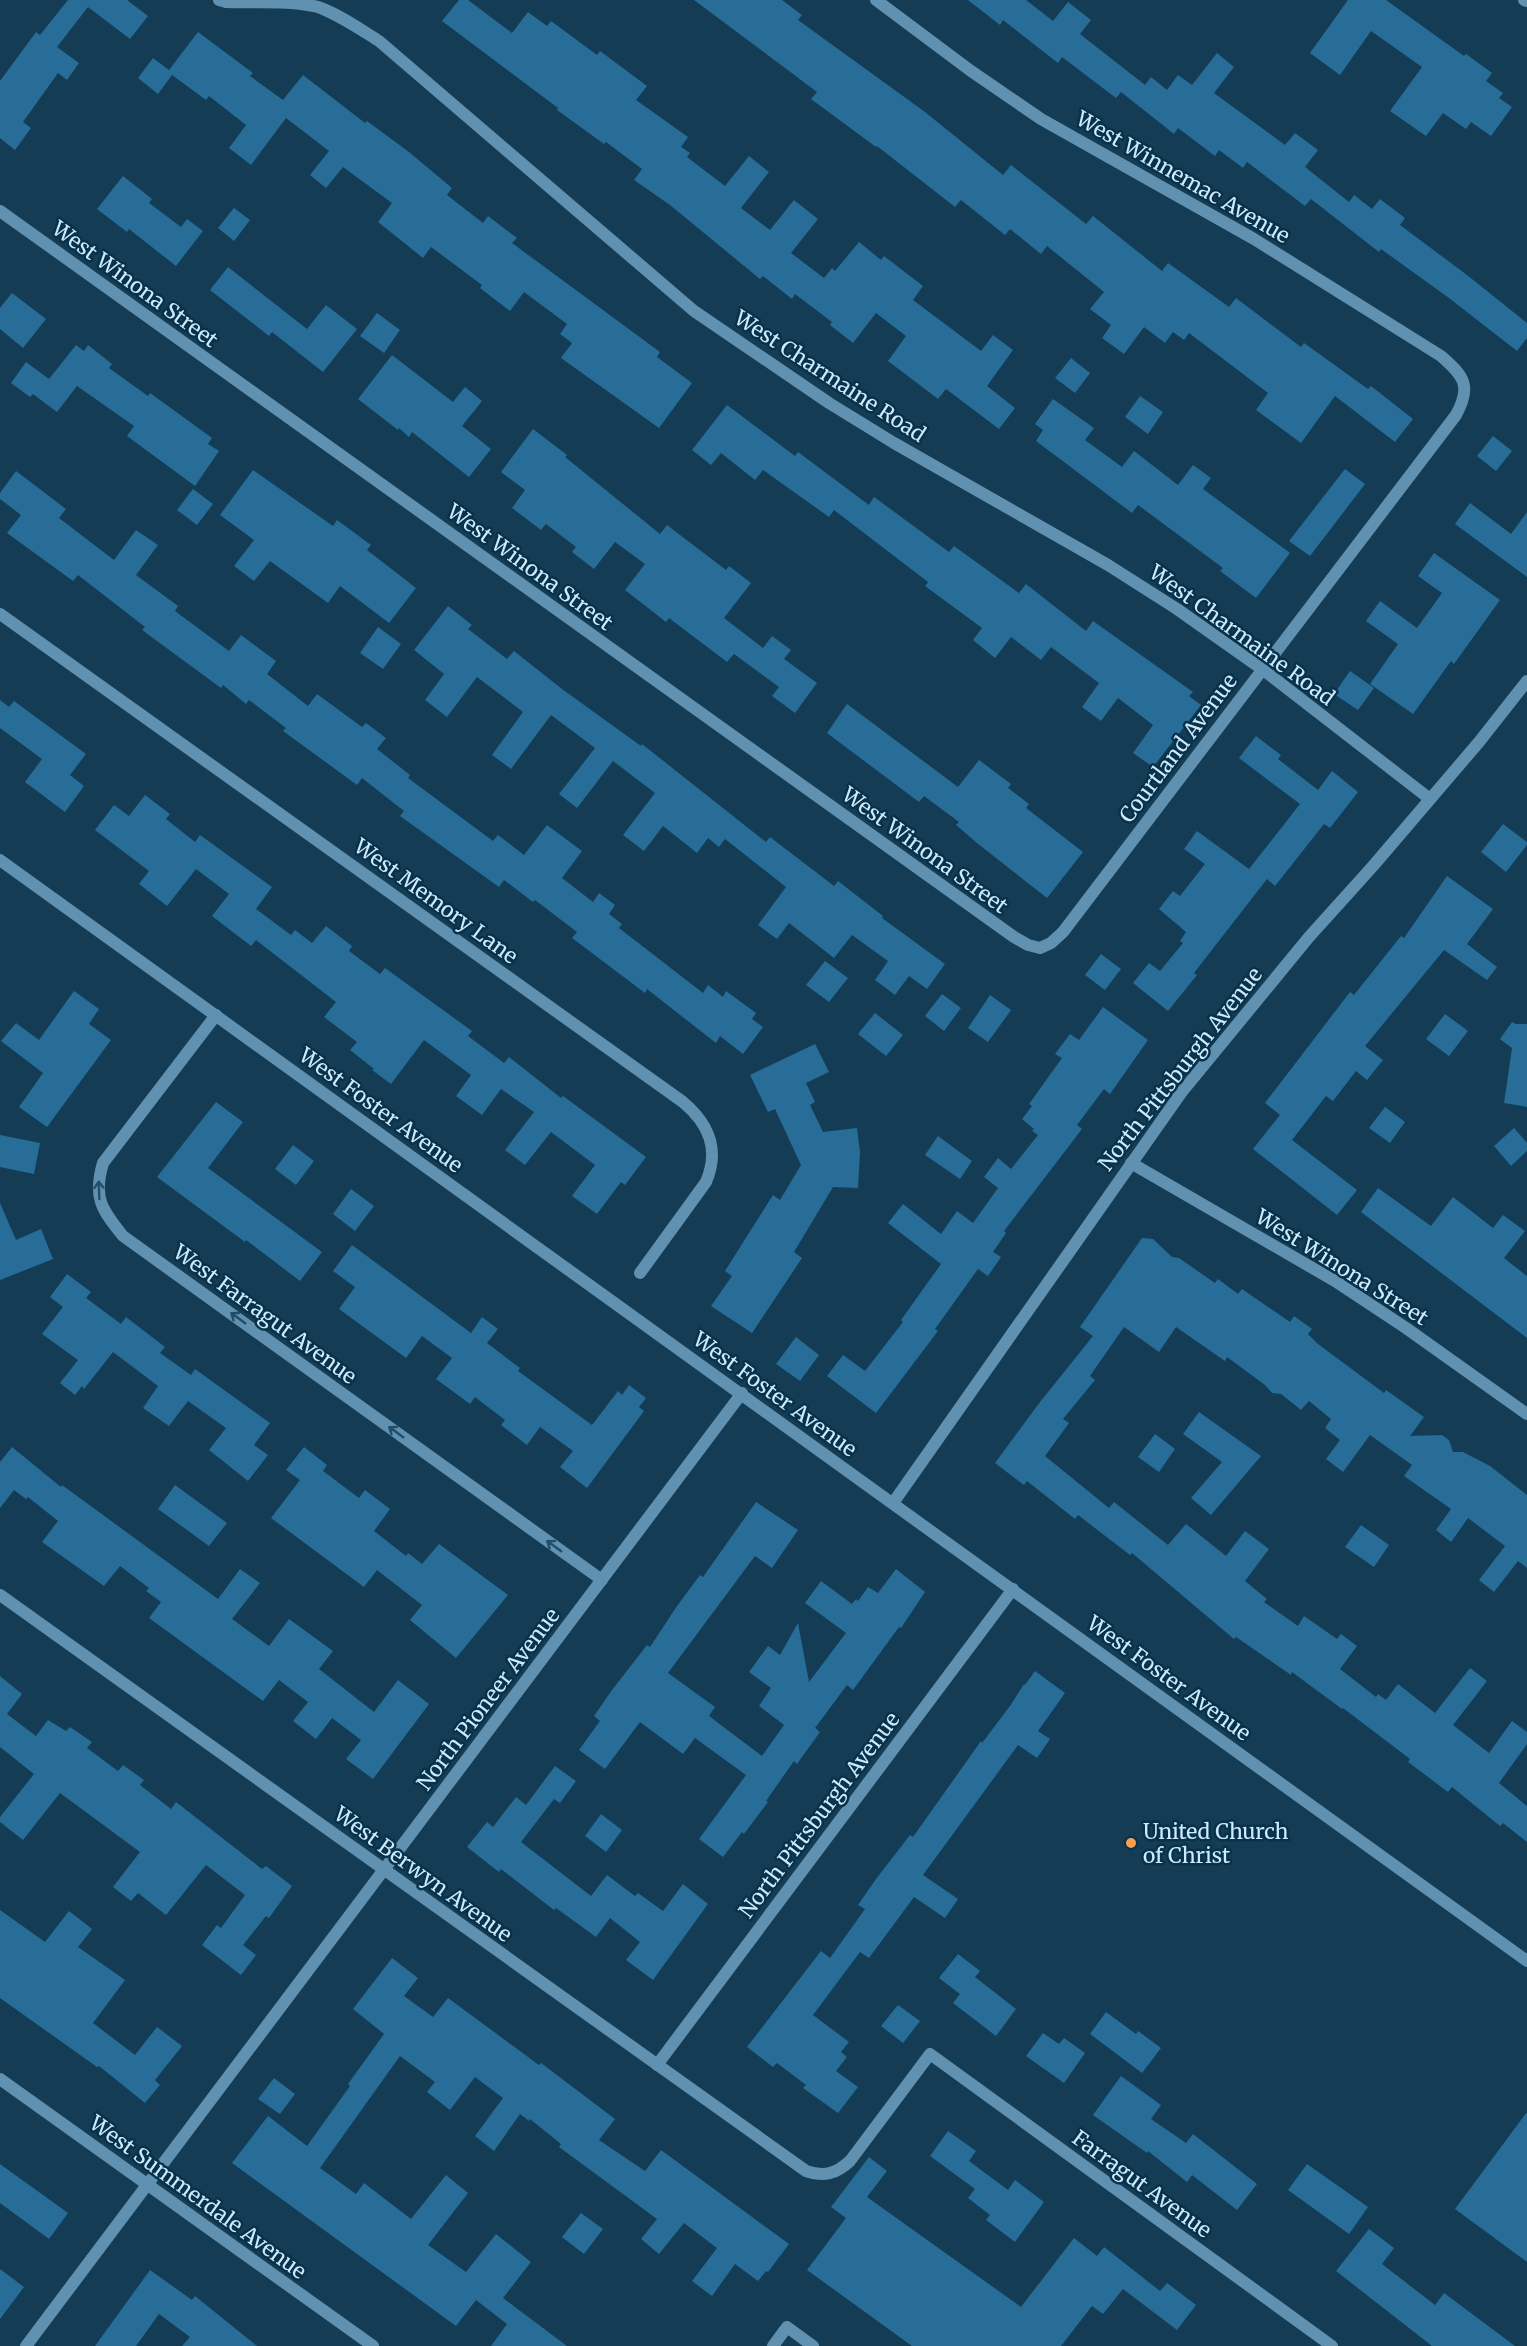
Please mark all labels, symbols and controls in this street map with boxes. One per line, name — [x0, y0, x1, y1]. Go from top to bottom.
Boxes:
street label: West Winnemac Avenue — [1070, 104, 1295, 249]
street label: West Winona Street — [46, 214, 223, 353]
street label: West Charmaine Road — [728, 303, 931, 448]
street label: West Winona Street — [441, 497, 618, 636]
street label: West Charmaine Road — [1143, 558, 1340, 712]
street label: Courtland Avenue — [1113, 668, 1243, 828]
street label: West Winona Street — [836, 780, 1013, 919]
street label: West Memory Lane — [348, 832, 523, 970]
street label: North Pittsburgh Avenue — [1092, 962, 1268, 1176]
street label: West Foster Avenue — [293, 1041, 468, 1179]
one-way arrow — [93, 1180, 105, 1200]
street label: West Winona Street — [1250, 1202, 1433, 1331]
street label: West Farragut Avenue — [167, 1238, 362, 1390]
one-way arrow — [230, 1312, 246, 1324]
street label: West Foster Avenue — [687, 1325, 862, 1463]
one-way arrow — [388, 1426, 404, 1438]
one-way arrow — [547, 1540, 563, 1552]
street label: North Pioneer Avenue — [411, 1602, 565, 1795]
street label: West Foster Avenue — [1081, 1609, 1256, 1747]
street label: North Pittsburgh Avenue — [733, 1707, 905, 1923]
street label: West Berwyn Avenue — [328, 1800, 517, 1948]
place label: United Church of Christ — [1143, 1818, 1288, 1869]
marker: United Church of Christ — [1124, 1836, 1138, 1850]
street label: West Summerdale Avenue — [83, 2109, 312, 2285]
street label: Farragut Avenue — [1067, 2124, 1217, 2244]

